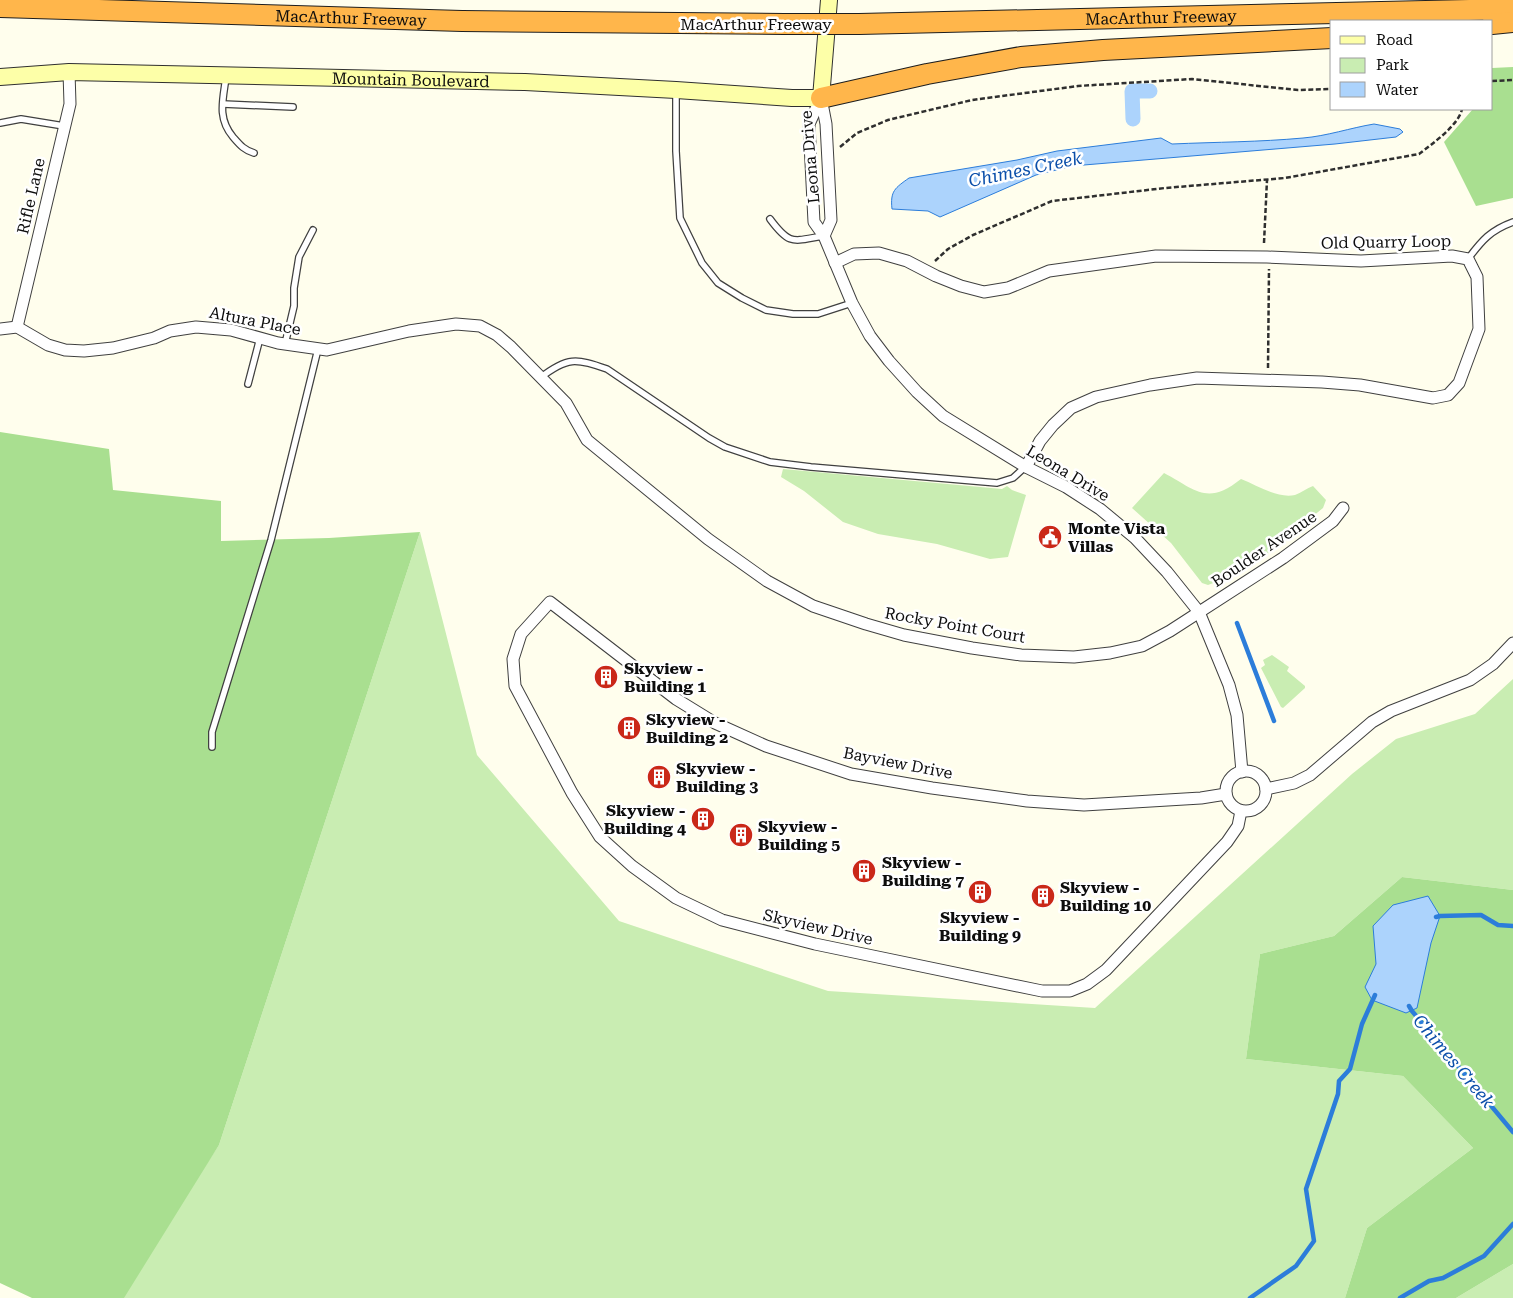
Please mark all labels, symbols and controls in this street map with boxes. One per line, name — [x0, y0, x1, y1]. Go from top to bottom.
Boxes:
street label: MacArthur Freeway — [275, 6, 427, 29]
street label: MacArthur Freeway — [1085, 6, 1237, 28]
street label: MacArthur Freeway — [680, 15, 832, 34]
legend — [1330, 20, 1493, 110]
text: Road — [1376, 31, 1413, 49]
text: Park — [1376, 56, 1410, 74]
street label: Mountain Boulevard — [332, 68, 490, 91]
text: Water — [1376, 81, 1418, 99]
street label: Leona Drive — [796, 109, 824, 204]
water label: Chimes Creek — [966, 147, 1084, 191]
street label: Rifle Lane — [13, 156, 49, 236]
street label: Old Quarry Loop — [1321, 231, 1451, 253]
street label: Altura Place — [208, 303, 303, 339]
street label: Leona Drive — [1023, 441, 1113, 505]
street label: Boulder Avenue — [1208, 507, 1320, 591]
place label: Monte Vista Villas — [1068, 519, 1166, 556]
public building icon: Monte Vista Villas — [1037, 524, 1063, 550]
street label: Rocky Point Court — [883, 603, 1027, 647]
place label: Skyview - Building 1 — [624, 659, 706, 696]
building icon: Skyview - Building 1 — [593, 664, 619, 690]
place label: Skyview - Building 2 — [646, 710, 728, 747]
building icon: Skyview - Building 2 — [616, 715, 642, 741]
street label: Bayview Drive — [842, 743, 954, 783]
place label: Skyview - Building 3 — [676, 759, 758, 796]
building icon: Skyview - Building 3 — [646, 764, 672, 790]
place label: Skyview - Building 4 — [604, 801, 686, 838]
building icon: Skyview - Building 4 — [690, 806, 716, 832]
place label: Skyview - Building 5 — [758, 817, 840, 854]
building icon: Skyview - Building 5 — [728, 822, 754, 848]
place label: Skyview - Building 7 — [882, 853, 964, 890]
building icon: Skyview - Building 7 — [851, 858, 877, 884]
place label: Skyview - Building 10 — [1060, 878, 1151, 915]
building icon: Skyview - Building 9 — [967, 879, 993, 905]
building icon: Skyview - Building 10 — [1030, 883, 1056, 909]
street label: Skyview Drive — [761, 905, 875, 949]
place label: Skyview - Building 9 — [939, 908, 1021, 945]
water label: Chimes Creek — [1409, 1010, 1499, 1112]

